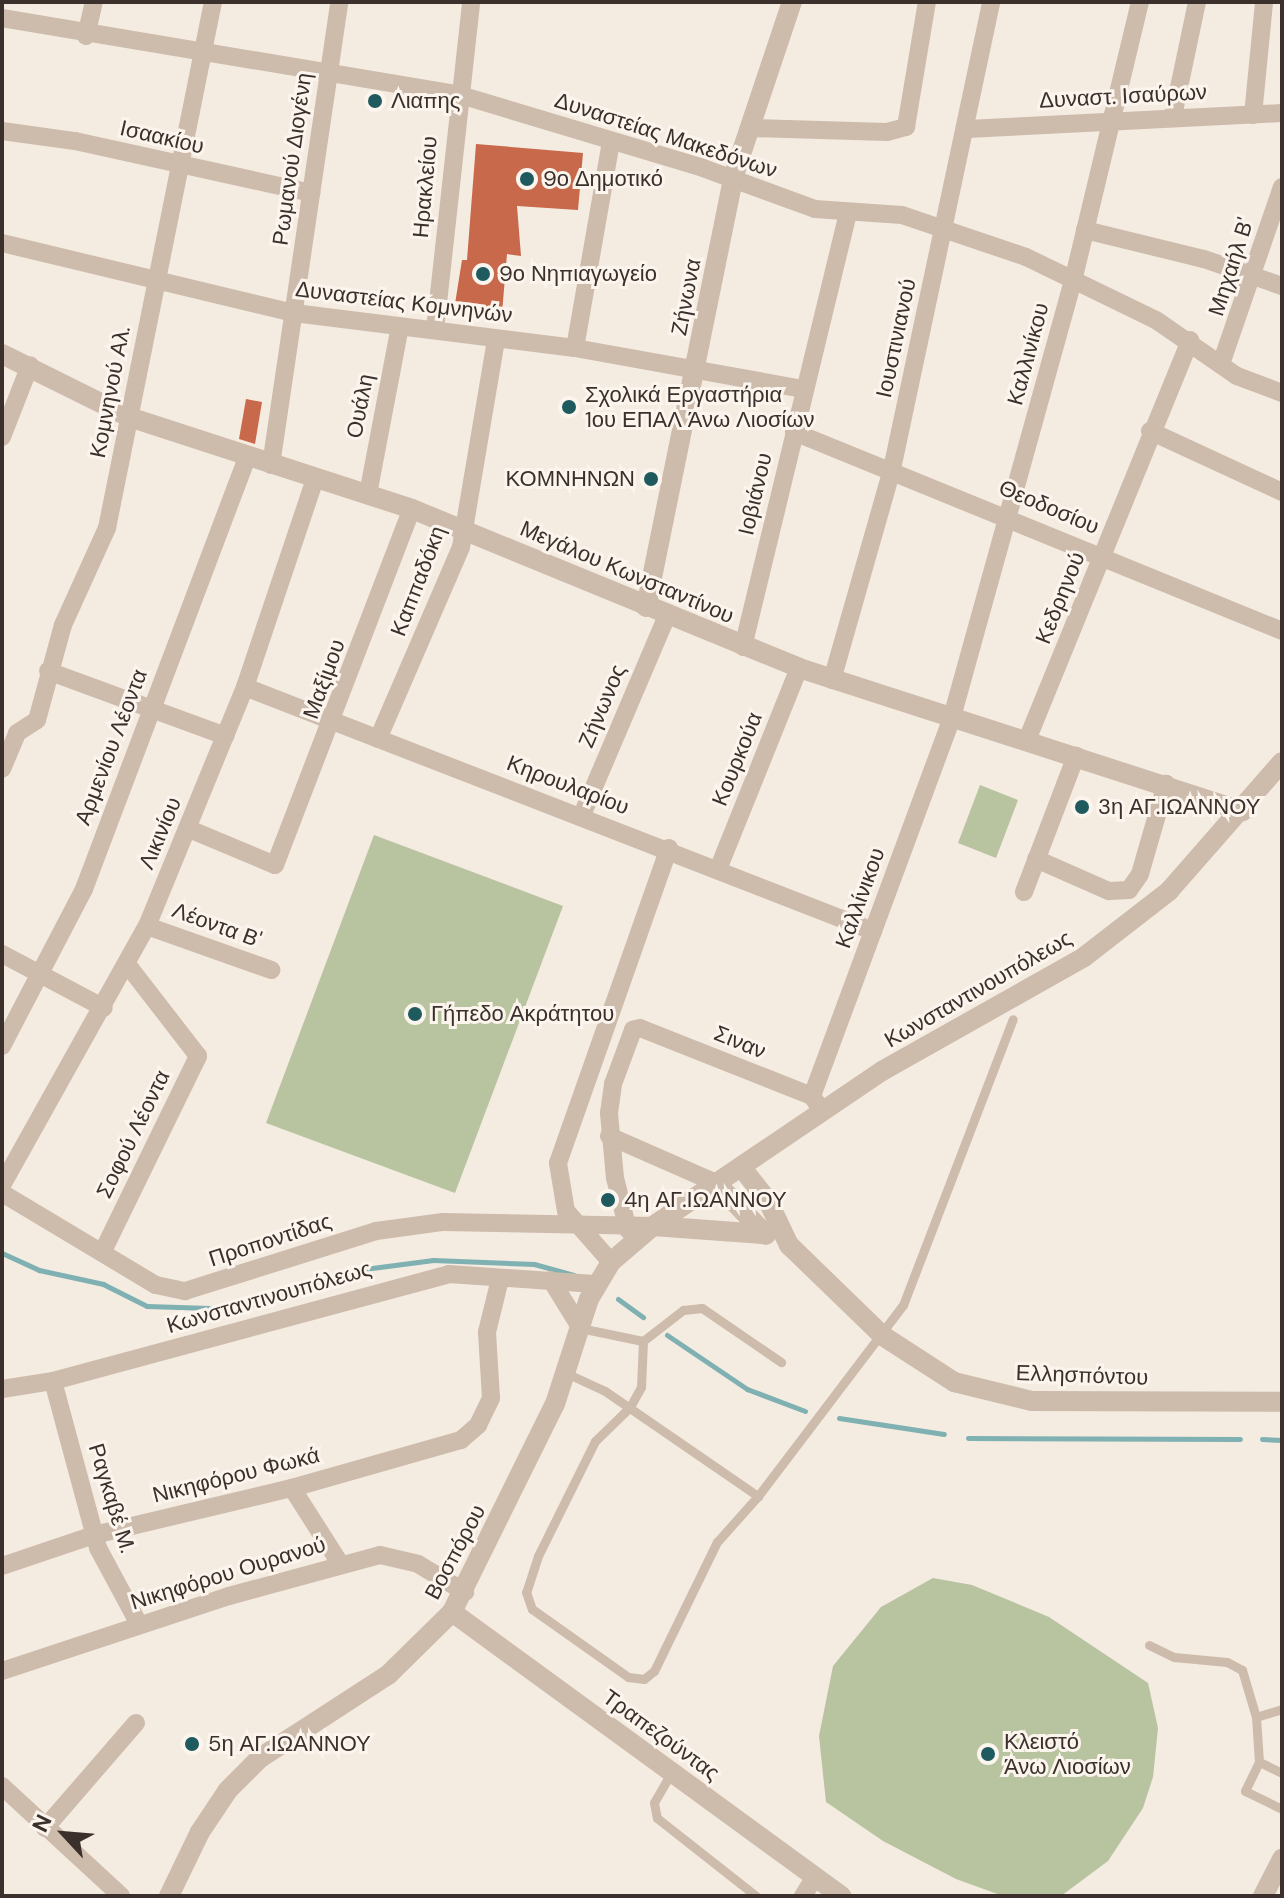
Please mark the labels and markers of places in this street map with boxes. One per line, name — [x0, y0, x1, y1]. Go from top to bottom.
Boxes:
place label: Λιαπης — [391, 88, 460, 114]
marker: Λιαπης — [366, 92, 384, 110]
place label: 9ο Δημοτικό — [543, 166, 663, 192]
marker: 9ο Δημοτικό — [518, 170, 536, 188]
place label: 9ο Νηπιαγωγείο — [499, 261, 657, 287]
marker: 9ο Νηπιαγωγείο — [474, 265, 492, 283]
place label: Σχολικά Εργαστήρια 1ου ΕΠΑΛ Άνω Λιοσίων — [585, 381, 815, 432]
marker: Σχολικά Εργαστήρια 1ου ΕΠΑΛ Άνω Λιοσίων — [560, 398, 578, 416]
place label: ΚΟΜΝΗΝΩΝ — [506, 466, 635, 492]
marker: ΚΟΜΝΗΝΩΝ — [642, 470, 660, 488]
place label: 3η ΑΓ.ΙΩΑΝΝΟΥ — [1098, 794, 1260, 820]
marker: 3η ΑΓ.ΙΩΑΝΝΟΥ — [1073, 798, 1091, 816]
place label: Γήπεδο Ακράτητου — [431, 1001, 614, 1027]
marker: Γήπεδο Ακράτητου — [406, 1005, 424, 1023]
place label: 4η ΑΓ.ΙΩΑΝΝΟΥ — [624, 1187, 787, 1213]
marker: 4η ΑΓ.ΙΩΑΝΝΟΥ — [599, 1191, 617, 1209]
place label: Κλειστό Άνω Λιοσίων — [1004, 1728, 1131, 1780]
place label: 5η ΑΓ.ΙΩΑΝΝΟΥ — [208, 1731, 371, 1757]
marker: 5η ΑΓ.ΙΩΑΝΝΟΥ — [183, 1735, 201, 1753]
marker: Κλειστό Άνω Λιοσίων — [979, 1745, 997, 1763]

